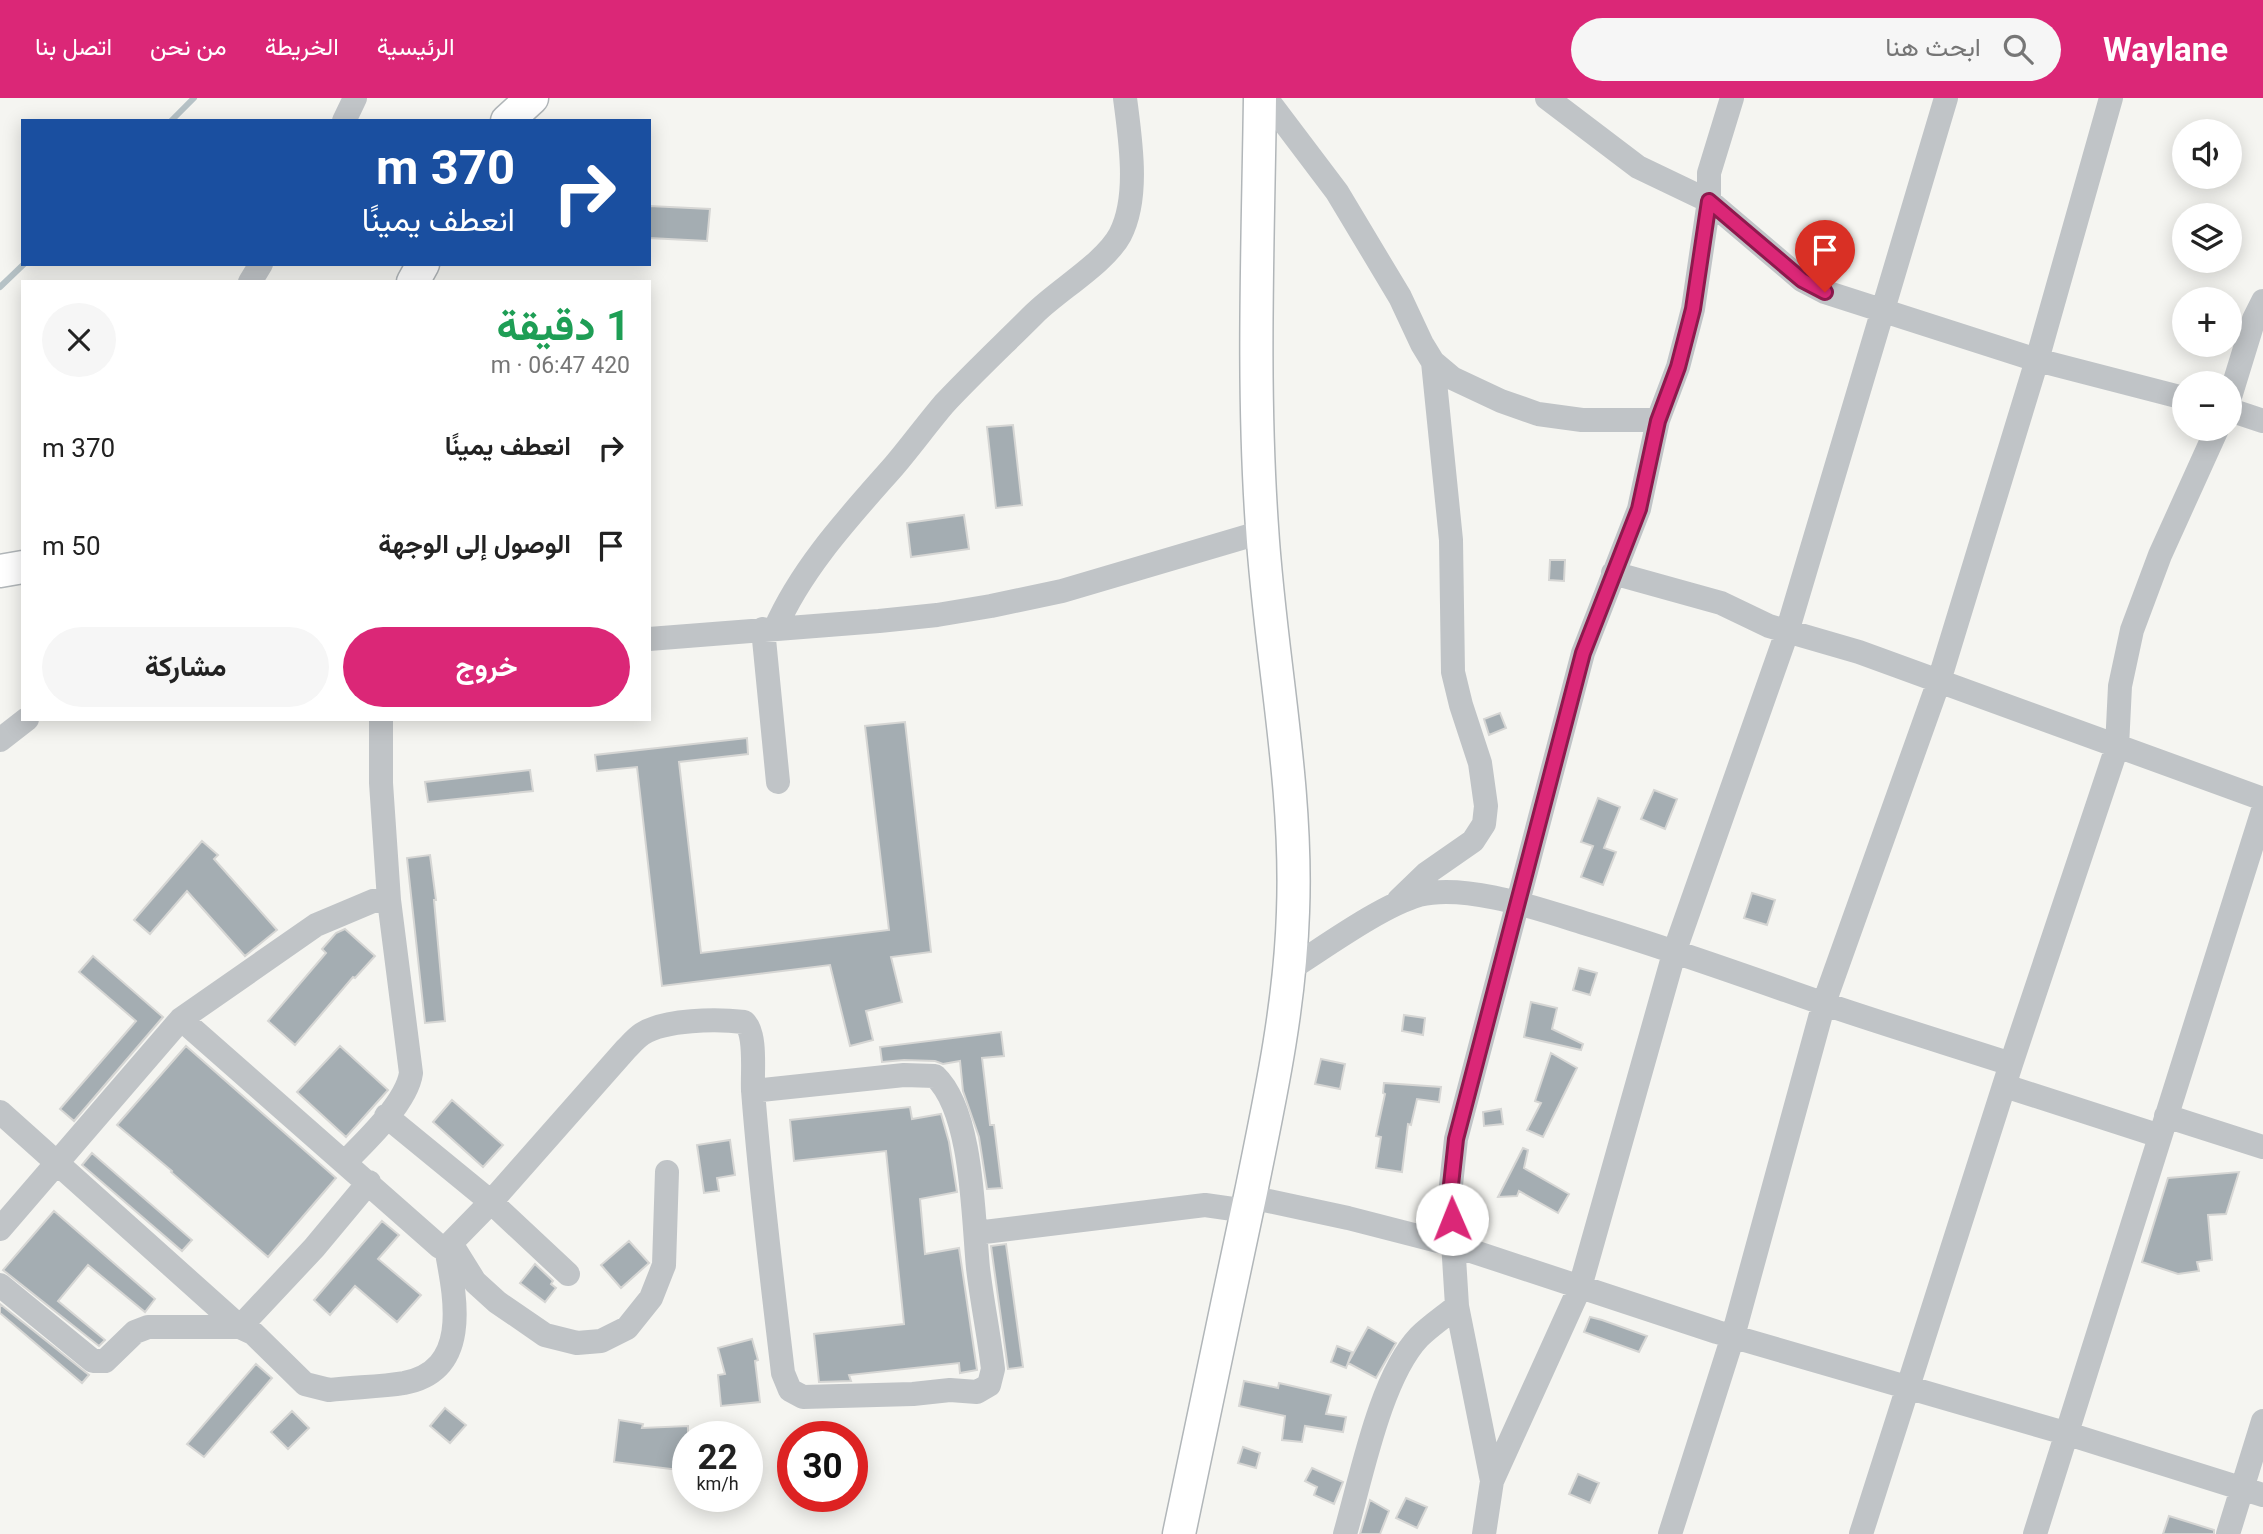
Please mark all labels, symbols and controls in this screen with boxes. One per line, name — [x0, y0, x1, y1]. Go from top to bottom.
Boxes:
search box — [1571, 18, 2061, 81]
icon: search — [1999, 30, 2037, 68]
text: Waylane — [2103, 30, 2228, 69]
text: ابحث هنا — [1885, 32, 1981, 62]
text: اتصل بنا — [35, 33, 112, 61]
text: من نحن — [150, 33, 227, 61]
text: الخريطة — [265, 33, 339, 61]
text: الرئيسية — [377, 33, 454, 61]
map controls — [2172, 119, 2242, 441]
button: sound — [2172, 119, 2242, 189]
text: 370 m — [376, 139, 515, 196]
icon: right — [539, 147, 630, 238]
text: انعطف يمينًا — [362, 201, 515, 239]
button: layers — [2172, 203, 2242, 273]
pin — [1795, 220, 1855, 292]
icon: arrive — [1806, 231, 1844, 269]
button: + — [2172, 287, 2242, 357]
text: 1 دقيقة — [496, 301, 630, 350]
button: close — [42, 303, 116, 377]
text: 420 m · 06:47 — [491, 352, 630, 379]
button: − — [2172, 371, 2242, 441]
icon: right — [592, 429, 630, 467]
text: انعطف يمينًا — [445, 431, 571, 461]
text: 370 m — [42, 433, 115, 463]
icon: arrive — [592, 527, 630, 565]
text: الوصول إلى الوجهة — [378, 529, 571, 559]
text: 50 m — [42, 531, 101, 561]
button: مشاركة — [42, 627, 329, 707]
button: خروج — [343, 627, 630, 707]
position arrow — [1415, 1182, 1489, 1256]
speed limit sign: 30 — [777, 1421, 868, 1512]
text: 22 — [697, 1437, 738, 1478]
text: km/h — [696, 1473, 739, 1494]

